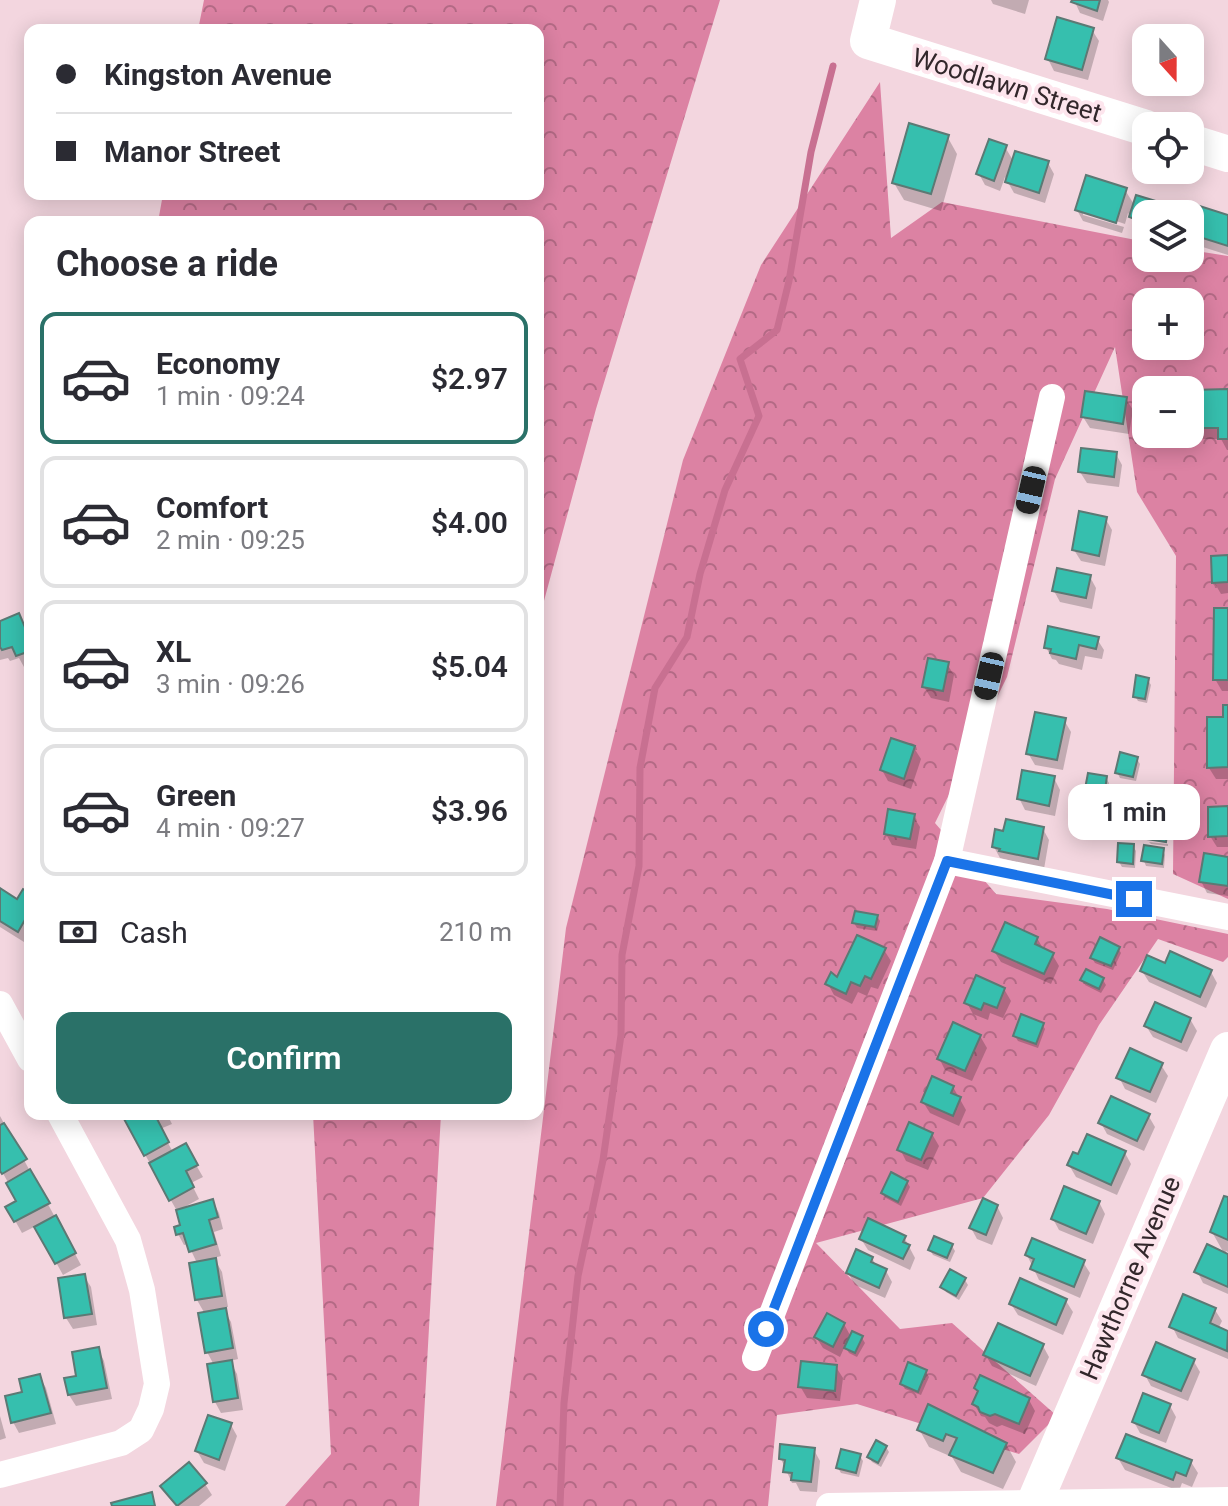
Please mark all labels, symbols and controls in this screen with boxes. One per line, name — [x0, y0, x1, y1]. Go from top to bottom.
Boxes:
north arrow — [1132, 24, 1204, 96]
map controls — [1132, 24, 1204, 448]
street label: Woodlawn Street — [909, 42, 1105, 128]
text: Kingston Avenue — [104, 57, 332, 92]
button: locate — [1132, 112, 1204, 184]
text: Manor Street — [104, 134, 280, 169]
button: layers — [1132, 200, 1204, 272]
text: Choose a ride — [56, 243, 278, 285]
button: + — [1132, 288, 1204, 360]
icon: car — [60, 342, 132, 414]
text: Economy — [156, 346, 280, 381]
text: $2.97 — [431, 361, 508, 396]
button: − — [1132, 376, 1204, 448]
text: 1 min · 09:24 — [156, 381, 305, 411]
car — [1014, 464, 1048, 516]
icon: car — [60, 486, 132, 558]
text: Comfort — [156, 490, 268, 525]
text: $4.00 — [431, 505, 508, 540]
text: 2 min · 09:25 — [156, 525, 305, 555]
icon: car — [60, 630, 132, 702]
text: XL — [156, 634, 191, 669]
text: $5.04 — [431, 649, 508, 684]
car — [972, 650, 1006, 702]
text: 3 min · 09:26 — [156, 669, 305, 699]
icon: car — [60, 774, 132, 846]
text: Green — [156, 778, 236, 813]
callout: 1 min — [1068, 783, 1200, 839]
text: $3.96 — [431, 793, 508, 828]
text: 1 min — [1101, 797, 1167, 827]
text: 4 min · 09:27 — [156, 813, 305, 843]
route end — [1116, 881, 1152, 917]
icon: cash — [56, 910, 100, 954]
text: Cash — [120, 915, 188, 950]
text: 210 m — [439, 917, 512, 947]
button: Confirm — [56, 1012, 512, 1104]
street label: Hawthorne Avenue — [1074, 1172, 1186, 1384]
route start — [748, 1311, 784, 1347]

